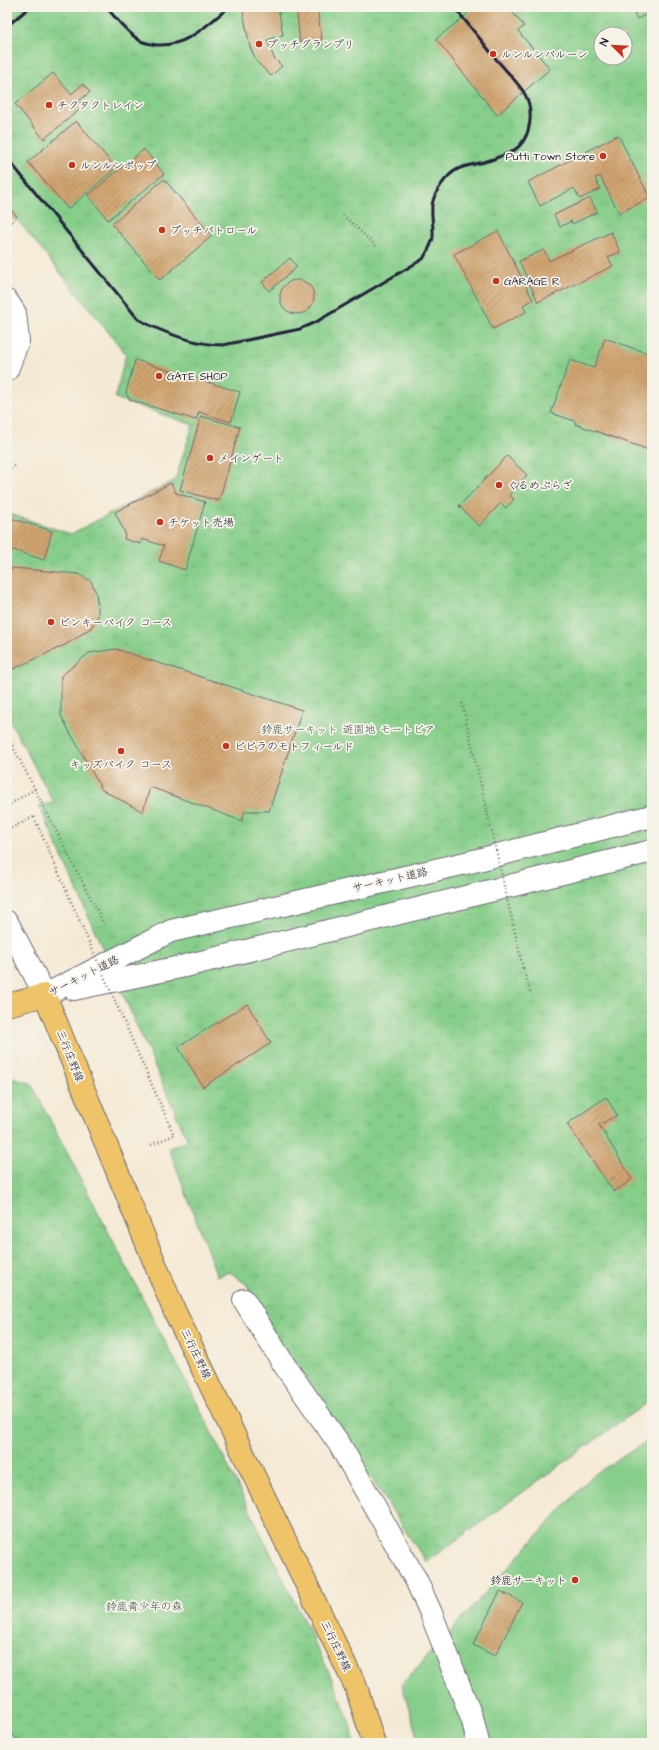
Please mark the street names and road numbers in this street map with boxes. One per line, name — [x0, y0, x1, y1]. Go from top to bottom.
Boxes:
street label: サーキット道路 — [351, 864, 429, 896]
street label: サーキット道路 — [46, 952, 122, 1000]
street label: 三行庄野線 — [53, 1028, 87, 1084]
street label: 三行庄野線 — [177, 1326, 215, 1382]
street label: 三行庄野線 — [317, 1618, 355, 1674]

